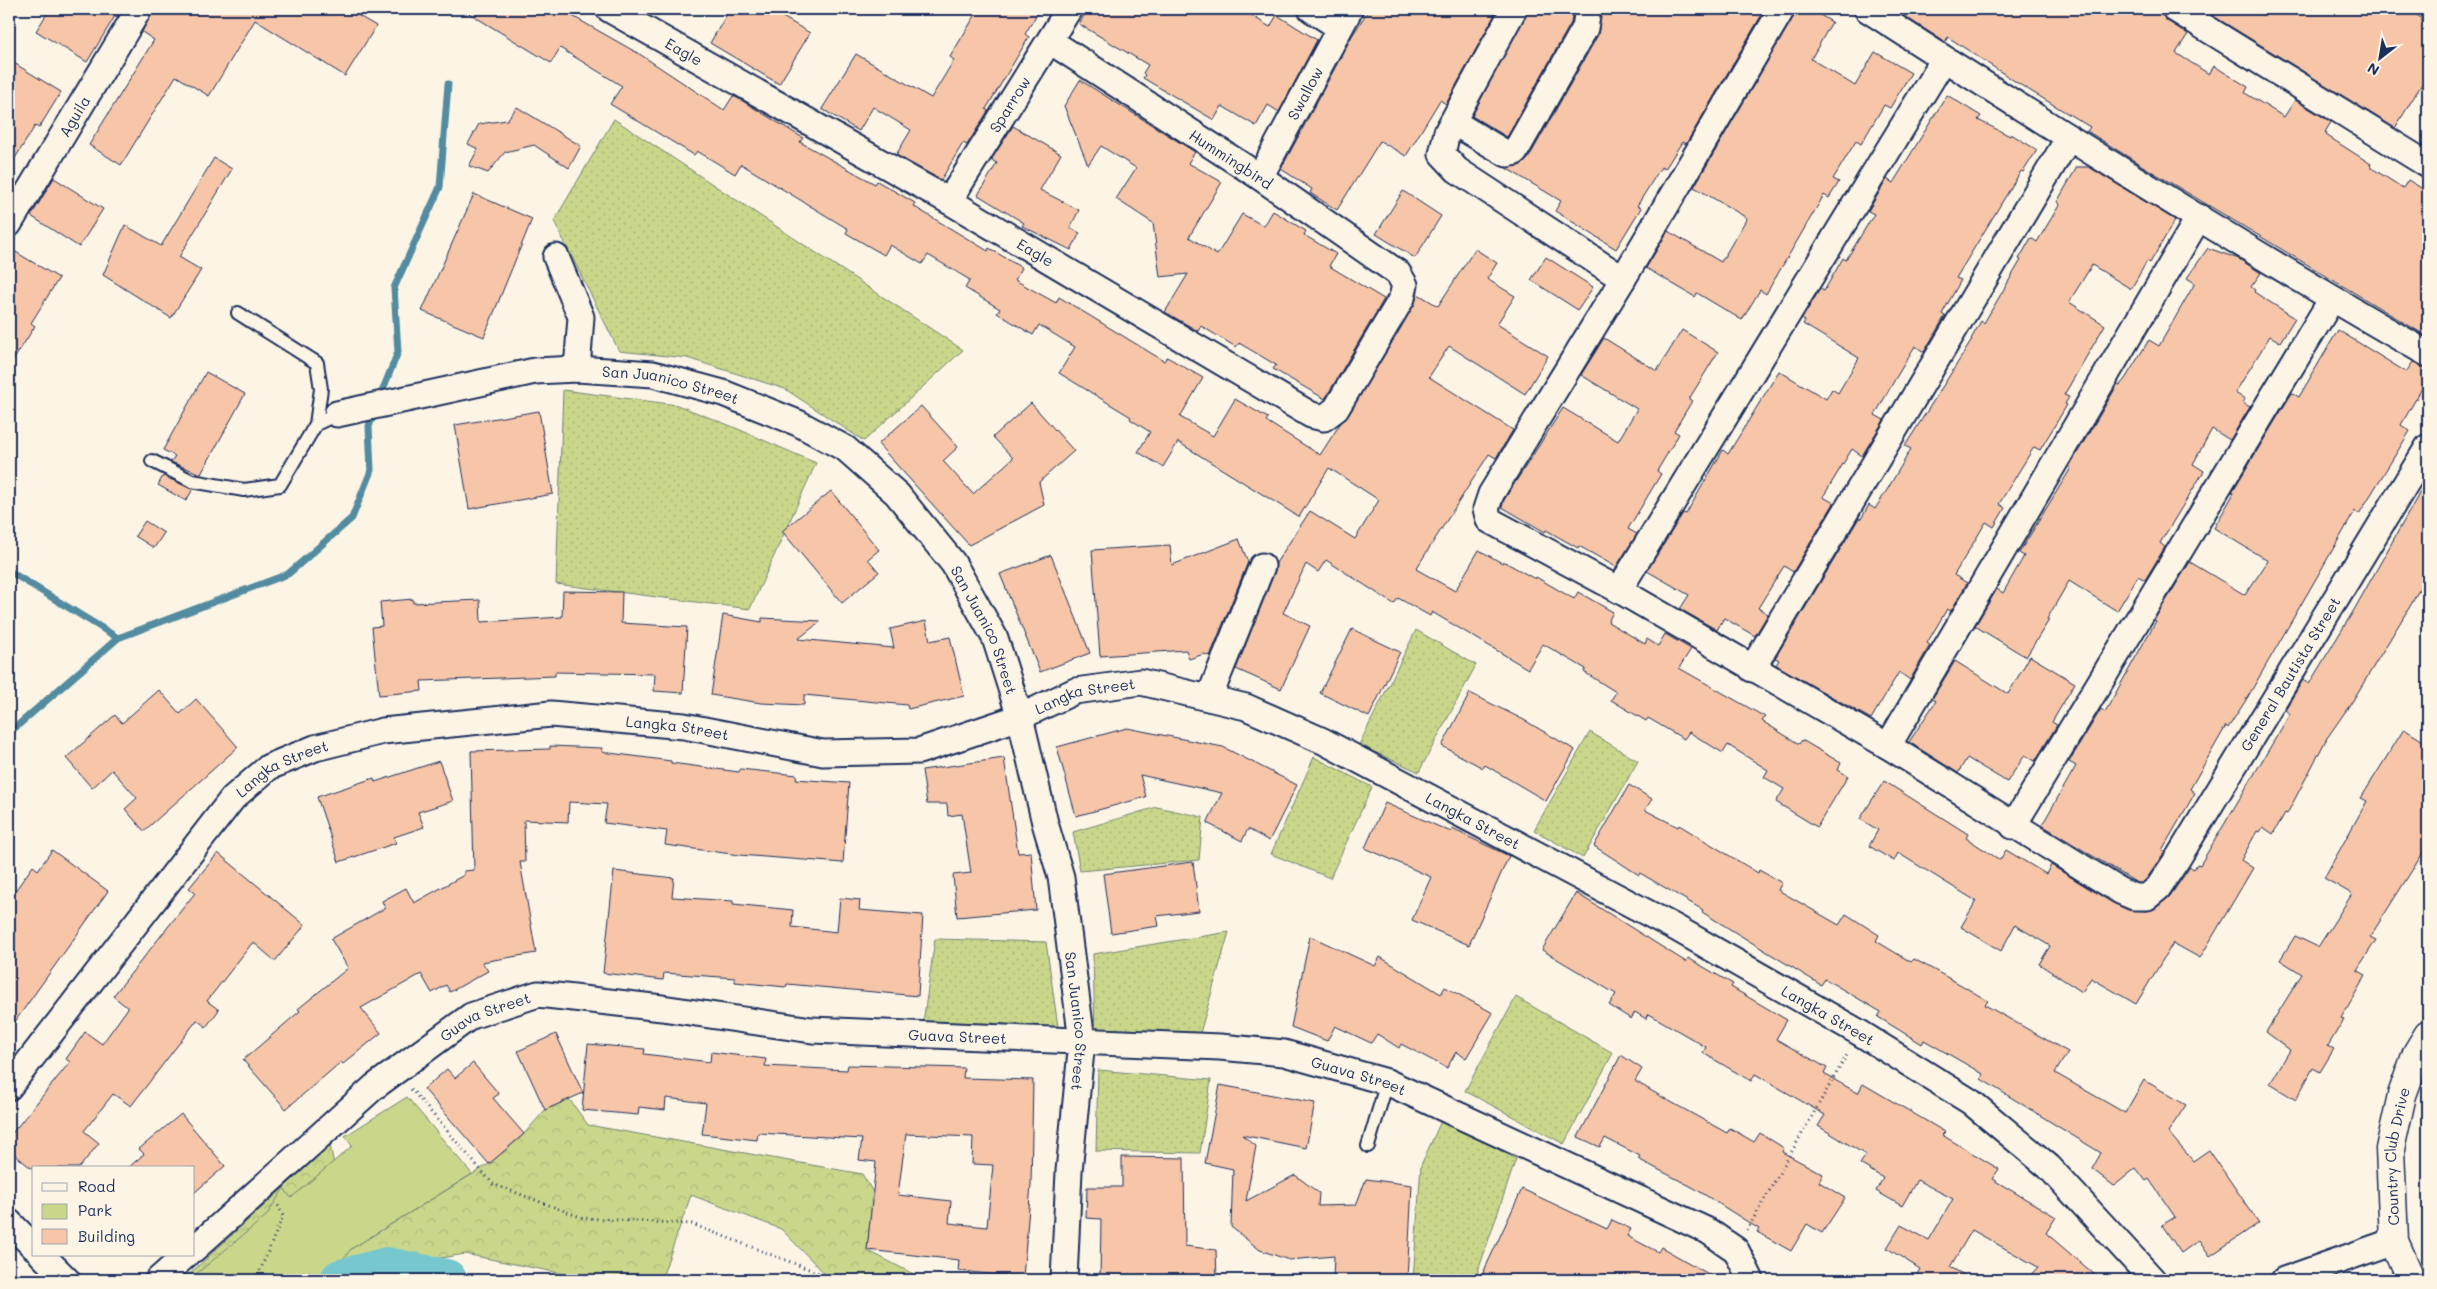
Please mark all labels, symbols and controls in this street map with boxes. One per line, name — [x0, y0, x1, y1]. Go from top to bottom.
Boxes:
north arrow — [2354, 32, 2404, 82]
street label: Eagle — [662, 33, 706, 70]
text: N — [2364, 59, 2383, 80]
street label: Swallow — [1282, 63, 1327, 123]
street label: Sparrow — [984, 72, 1035, 136]
street label: Aguila — [54, 92, 94, 141]
street label: Hummingbird — [1185, 125, 1277, 193]
street label: Eagle — [1013, 233, 1058, 271]
street label: San Juanico Street — [602, 361, 742, 408]
street label: San Juanico Street — [946, 562, 1022, 697]
street label: General Bautista Street — [2235, 593, 2345, 755]
street label: Langka Street — [1031, 673, 1136, 719]
street label: Langka Street — [625, 711, 731, 745]
street label: Langka Street — [231, 735, 330, 801]
street label: Langka Street — [1422, 787, 1524, 854]
street label: San Juanico Street — [1061, 950, 1092, 1092]
street label: Langka Street — [1778, 980, 1879, 1050]
street label: Guava Street — [435, 987, 533, 1046]
street label: Guava Street — [908, 1024, 1007, 1048]
street label: Guava Street — [1309, 1051, 1410, 1100]
street label: Country Club Drive — [2380, 1084, 2414, 1226]
legend — [32, 1166, 195, 1256]
text: Road — [78, 1176, 115, 1196]
text: Park — [78, 1200, 112, 1220]
text: Building — [78, 1226, 135, 1246]

